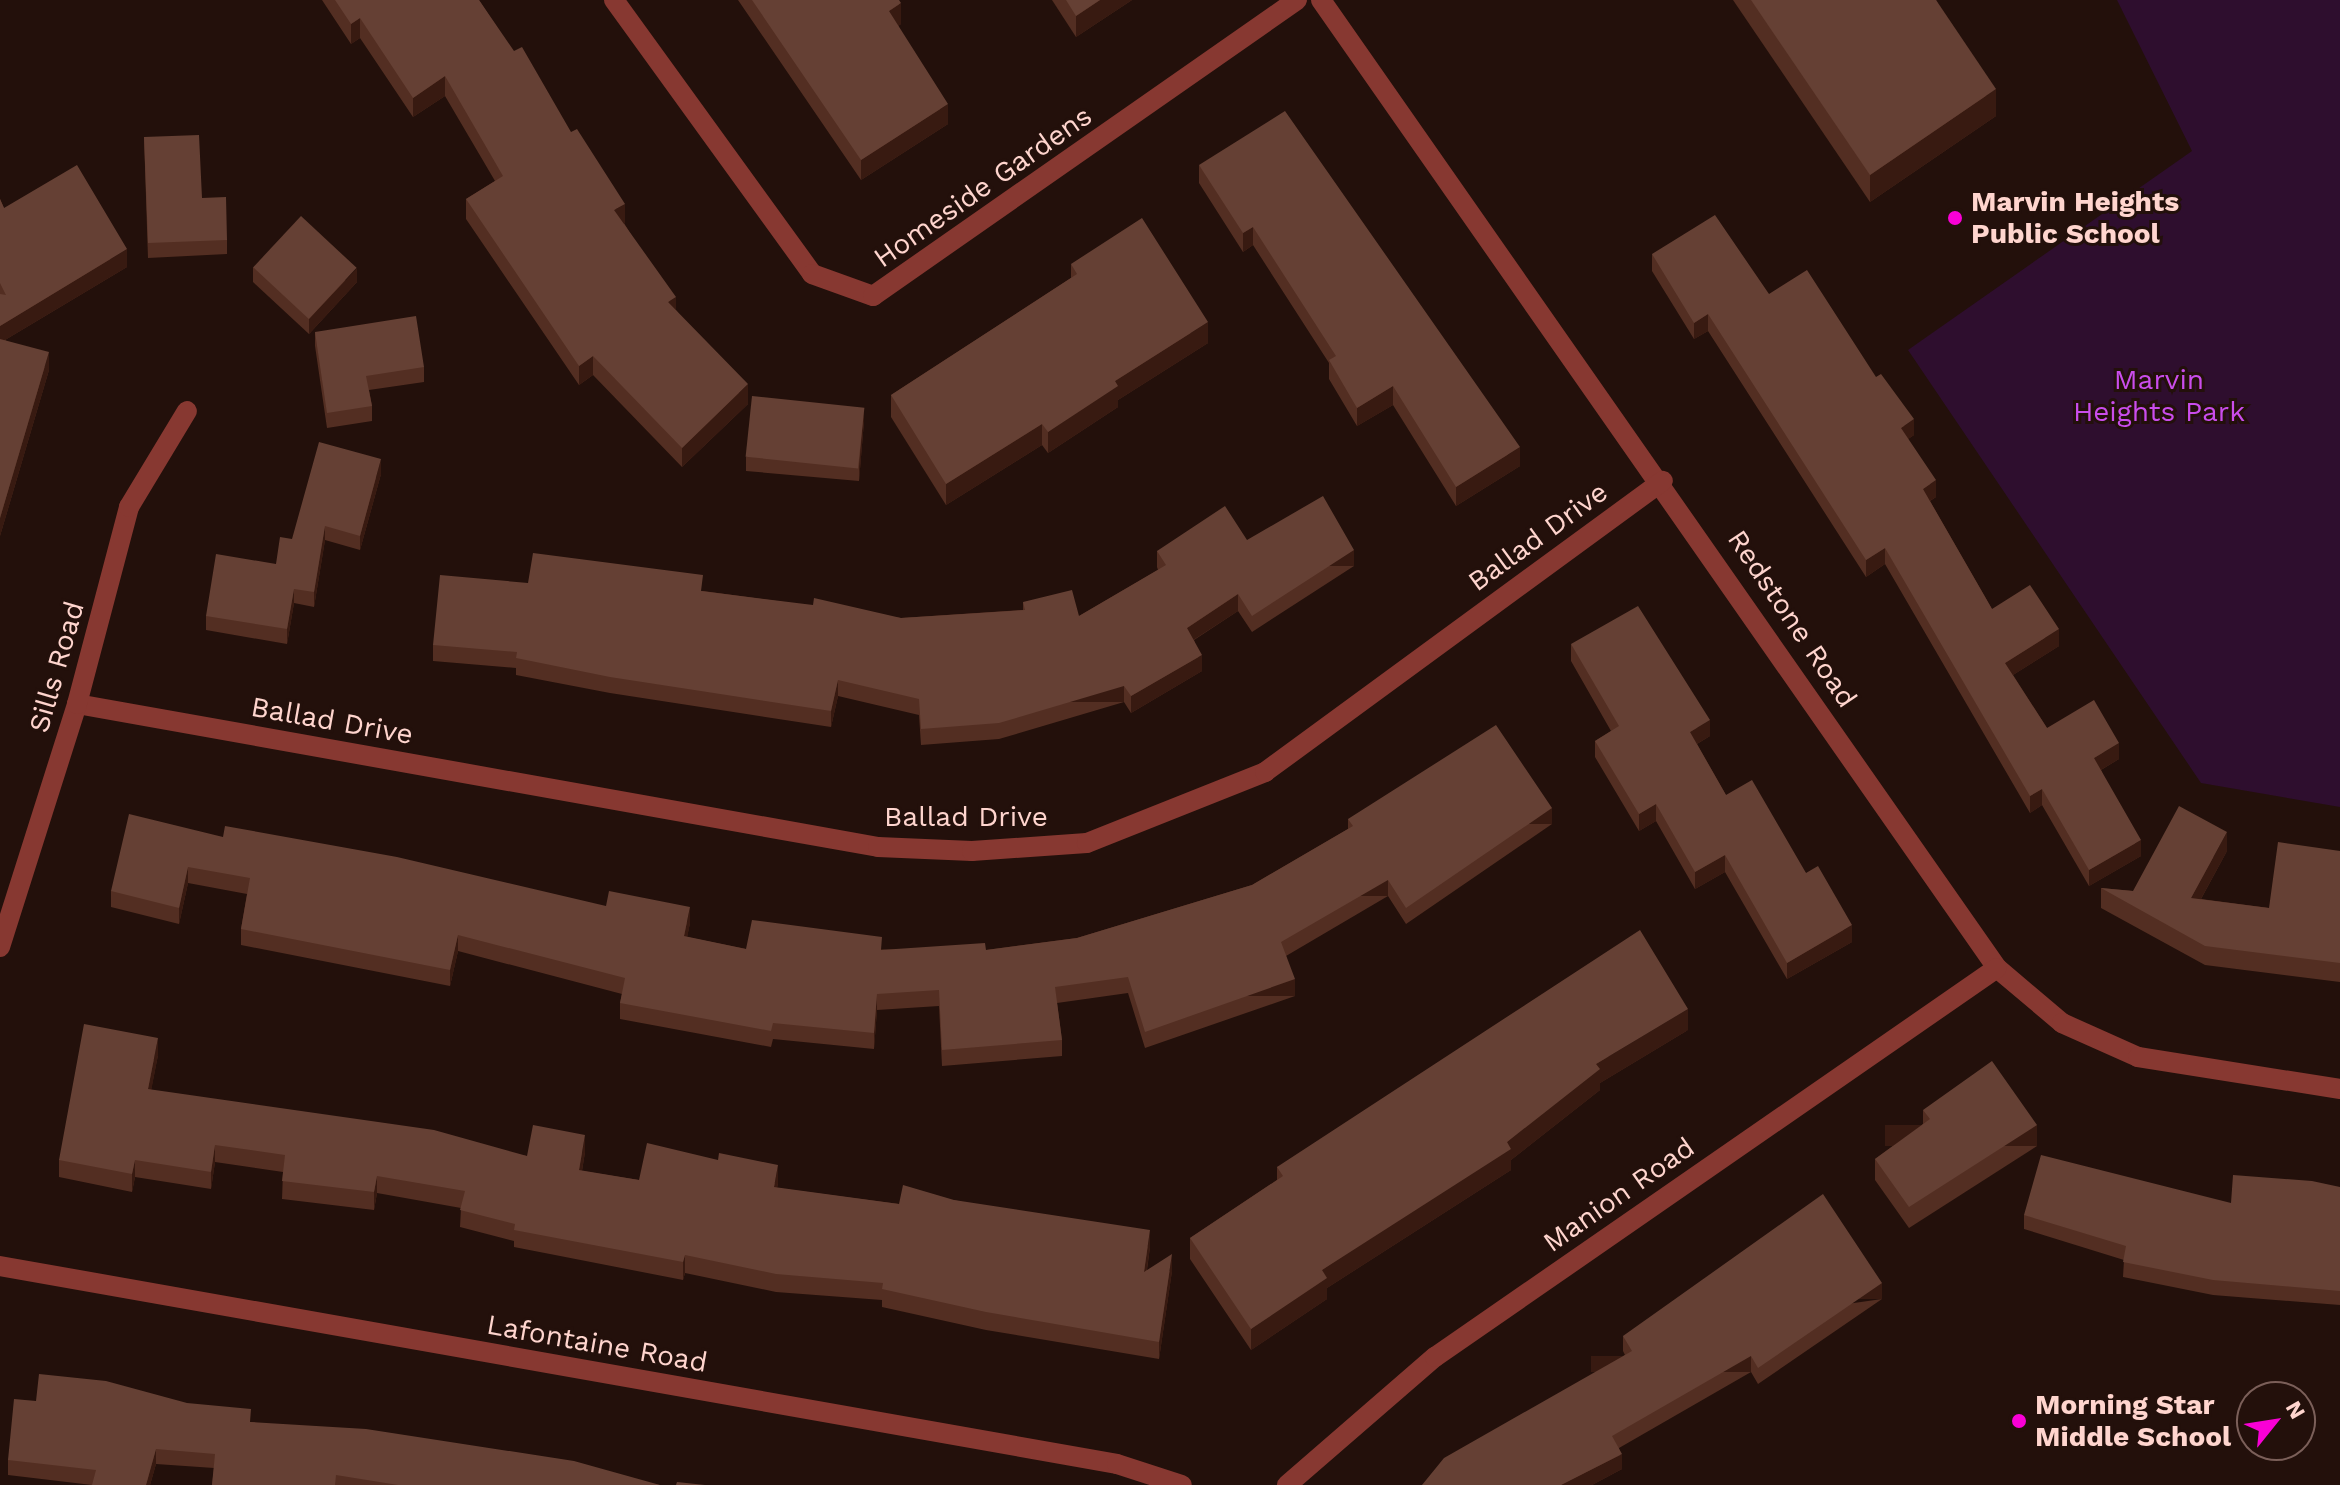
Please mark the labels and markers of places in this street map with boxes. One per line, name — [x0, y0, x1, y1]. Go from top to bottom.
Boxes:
place label: Marvin Heights Public School — [1971, 185, 2179, 251]
marker: Marvin Heights Public School — [1946, 209, 1964, 227]
place label: Morning Star Middle School — [2035, 1388, 2231, 1454]
marker: Morning Star Middle School — [2010, 1412, 2028, 1430]

